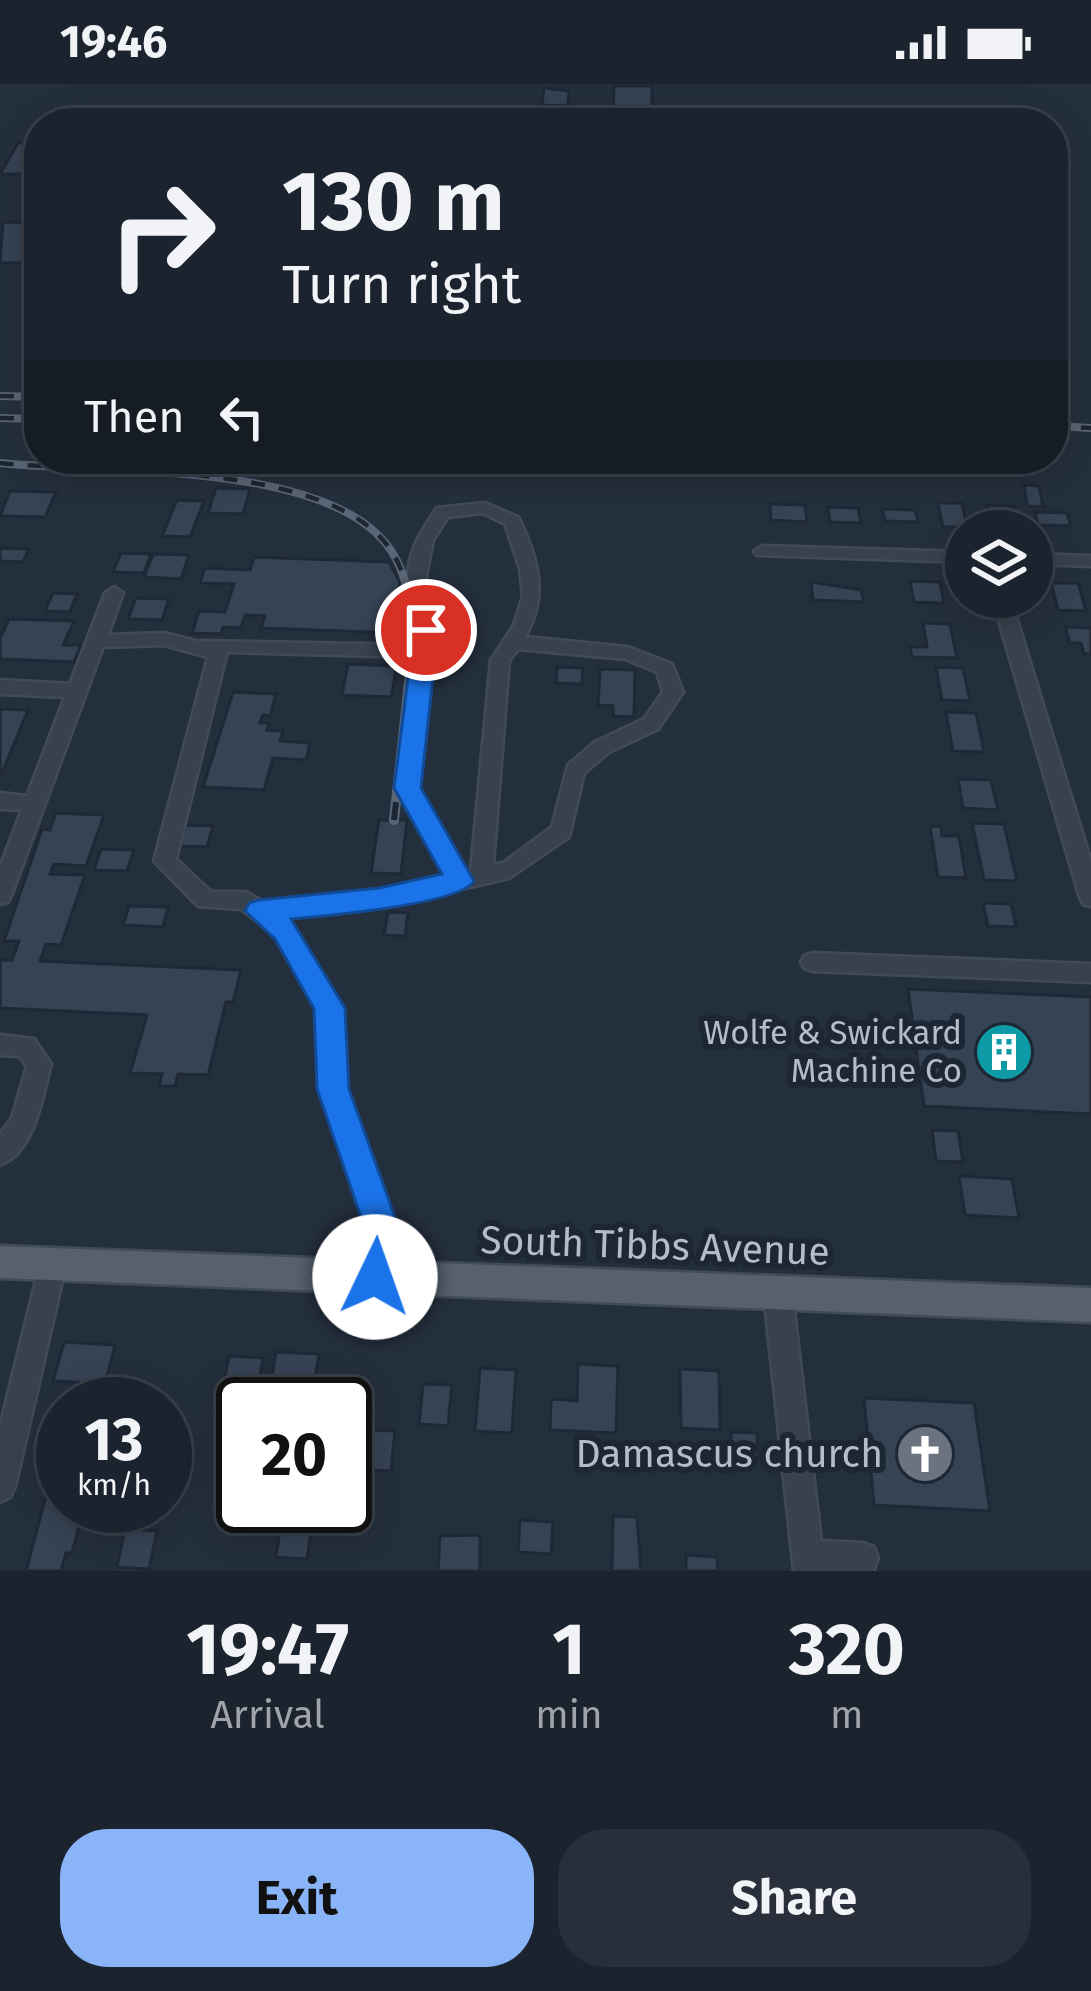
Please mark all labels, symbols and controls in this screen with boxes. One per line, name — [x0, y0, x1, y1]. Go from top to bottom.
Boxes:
text: 19:46 — [60, 15, 167, 69]
text: 130 m — [282, 151, 505, 252]
icon: right — [84, 156, 240, 312]
text: Turn right — [282, 253, 521, 317]
icon: left — [209, 384, 275, 450]
text: Then — [84, 390, 185, 444]
map controls — [945, 510, 1053, 618]
button: layers — [945, 510, 1053, 618]
pin — [375, 579, 477, 681]
icon: arrive — [393, 597, 459, 663]
place label: Wolfe & Swickard Machine Co — [703, 1013, 962, 1091]
building icon: Wolfe & Swickard Machine Co — [973, 1021, 1035, 1083]
position arrow — [312, 1214, 438, 1340]
street label: South Tibbs Avenue — [480, 1217, 830, 1275]
speed limit sign: 20 — [216, 1377, 372, 1533]
text: 13 — [84, 1404, 144, 1476]
church icon: Damascus church — [894, 1423, 956, 1485]
place label: Damascus church — [576, 1431, 883, 1477]
text: km/h — [77, 1467, 151, 1503]
text: 19:47 — [186, 1607, 349, 1693]
text: 1 — [552, 1607, 586, 1693]
text: 320 — [789, 1607, 905, 1693]
text: Arrival — [211, 1692, 325, 1738]
text: min — [535, 1692, 603, 1738]
text: m — [830, 1692, 864, 1738]
button: Exit — [60, 1829, 534, 1967]
button: Share — [558, 1829, 1031, 1967]

